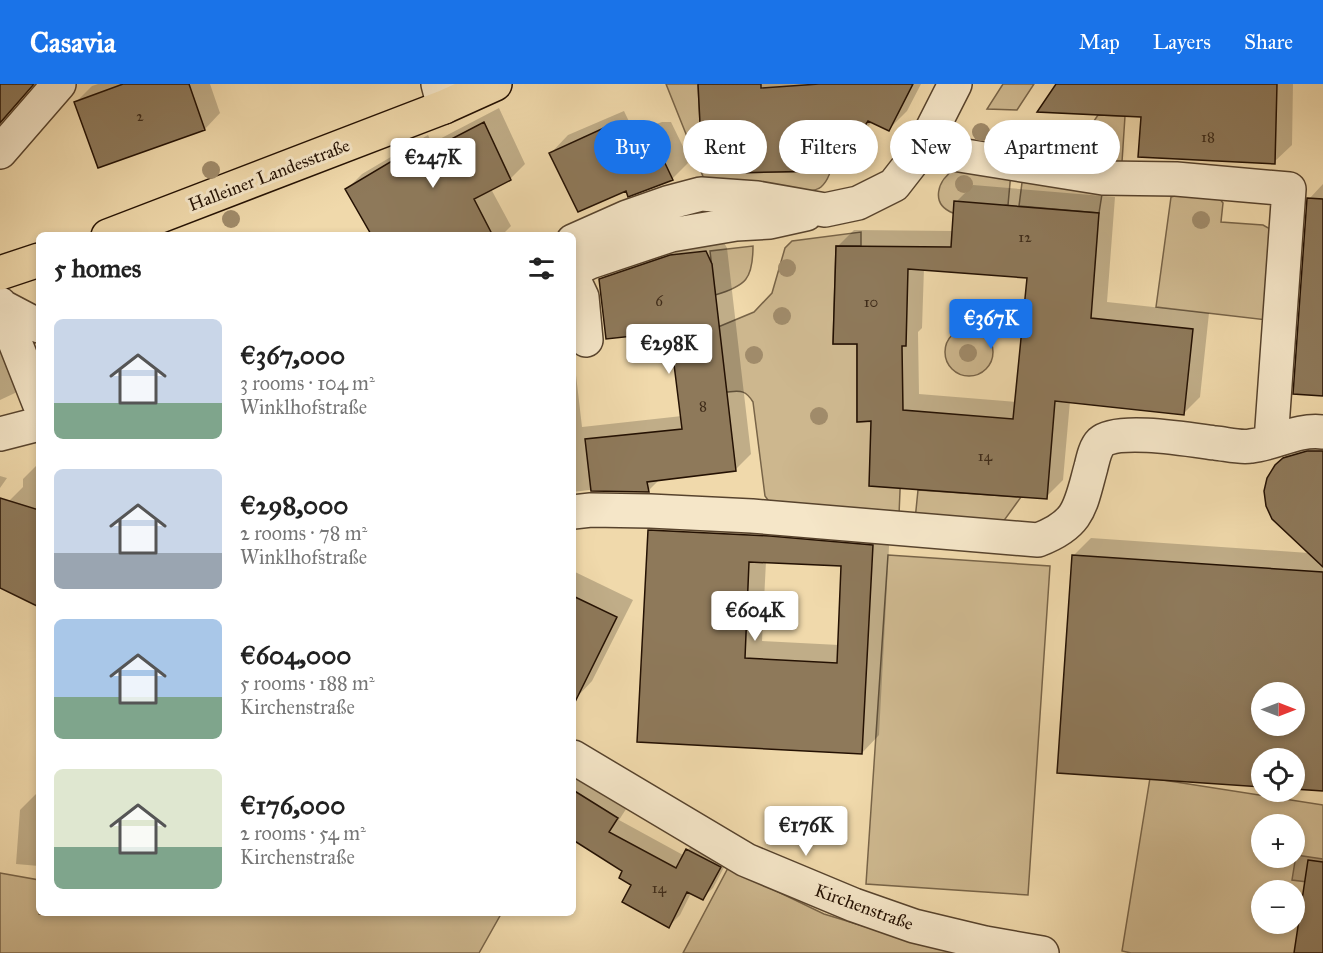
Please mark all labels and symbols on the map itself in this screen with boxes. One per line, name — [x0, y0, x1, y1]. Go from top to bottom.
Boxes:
house number: 2 — [136, 107, 144, 125]
house number: 18 — [1201, 128, 1215, 146]
street label: Halleiner Landesstraße — [185, 134, 353, 216]
pin: €247K — [391, 138, 475, 189]
house number: 12 — [1018, 228, 1032, 246]
house number: 6 — [655, 292, 664, 310]
house number: 10 — [864, 293, 878, 311]
pin: €367K — [949, 299, 1033, 350]
pin: €298K — [627, 324, 711, 375]
house number: 8 — [699, 397, 707, 415]
house number: 14 — [978, 447, 993, 465]
pin: €604K — [713, 591, 797, 642]
north arrow — [1251, 682, 1305, 736]
pin: €176K — [764, 806, 848, 857]
house number: 14 — [652, 879, 667, 897]
street label: Kirchenstraße — [812, 879, 916, 935]

